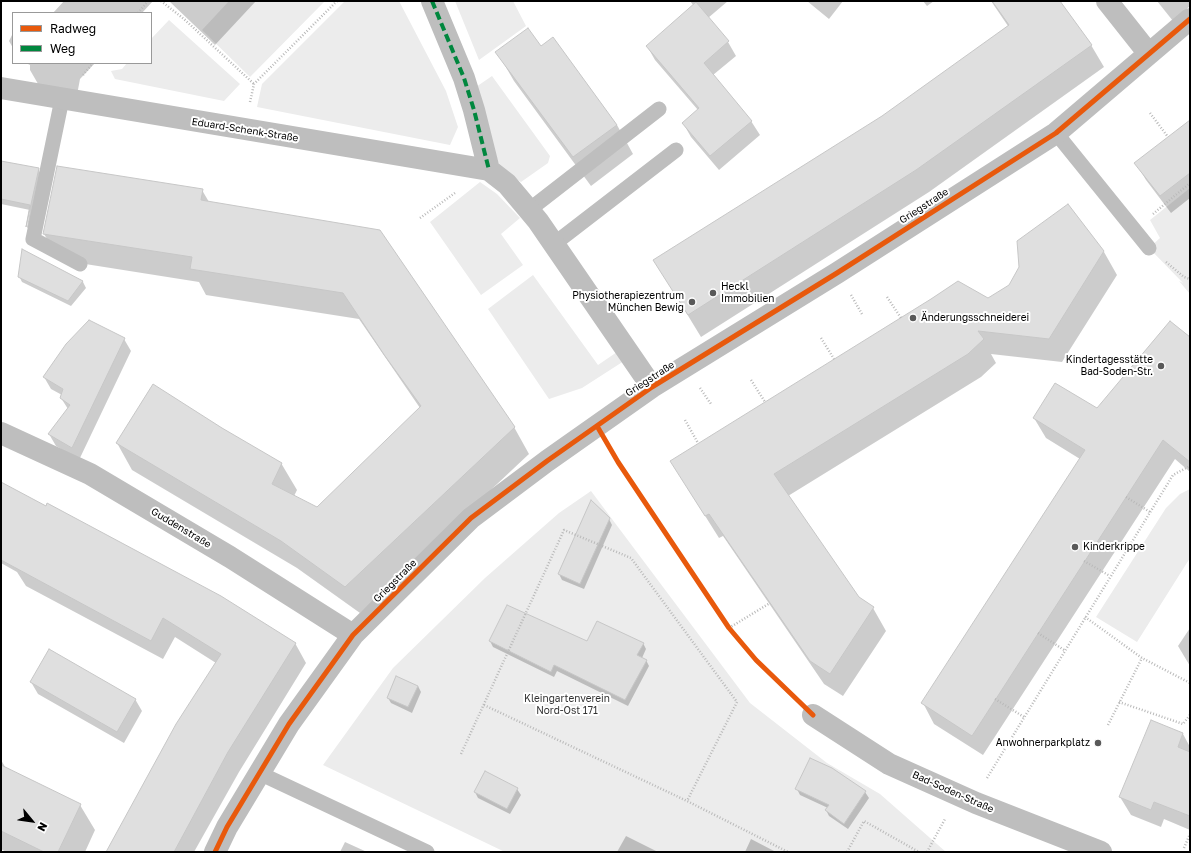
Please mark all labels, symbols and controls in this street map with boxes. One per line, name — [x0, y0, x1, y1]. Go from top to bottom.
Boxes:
legend — [12, 12, 152, 64]
text: Radweg — [50, 21, 96, 36]
text: Weg — [50, 41, 75, 56]
street label: Eduard-Schenk-Straße — [191, 116, 299, 144]
street label: Griegstraße — [897, 186, 951, 226]
place label: Heckl Immobilien — [721, 281, 774, 304]
marker: Heckl Immobilien — [708, 288, 718, 298]
place label: Physiotherapiezentrum München Bewig — [572, 290, 684, 314]
marker: Physiotherapiezentrum München Bewig — [687, 297, 697, 307]
place label: Änderungsschneiderei — [921, 312, 1029, 324]
marker: Änderungsschneiderei — [908, 313, 918, 323]
place label: Kindertagesstätte Bad-Soden-Str. — [1066, 354, 1153, 378]
street label: Griegstraße — [623, 359, 677, 399]
marker: Kindertagesstätte Bad-Soden-Str. — [1156, 361, 1166, 371]
street label: Guddenstraße — [149, 505, 213, 551]
place label: Kinderkrippe — [1083, 541, 1145, 553]
marker: Kinderkrippe — [1070, 542, 1080, 552]
street label: Griegstraße — [371, 557, 419, 605]
park label: Kleingartenverein Nord-Ost 171 — [524, 693, 610, 716]
place label: Anwohnerparkplatz — [996, 737, 1090, 749]
marker: Anwohnerparkplatz — [1093, 738, 1103, 748]
street label: Bad-Soden-Straße — [910, 769, 996, 815]
north arrow — [12, 801, 52, 841]
text: N — [35, 820, 51, 834]

